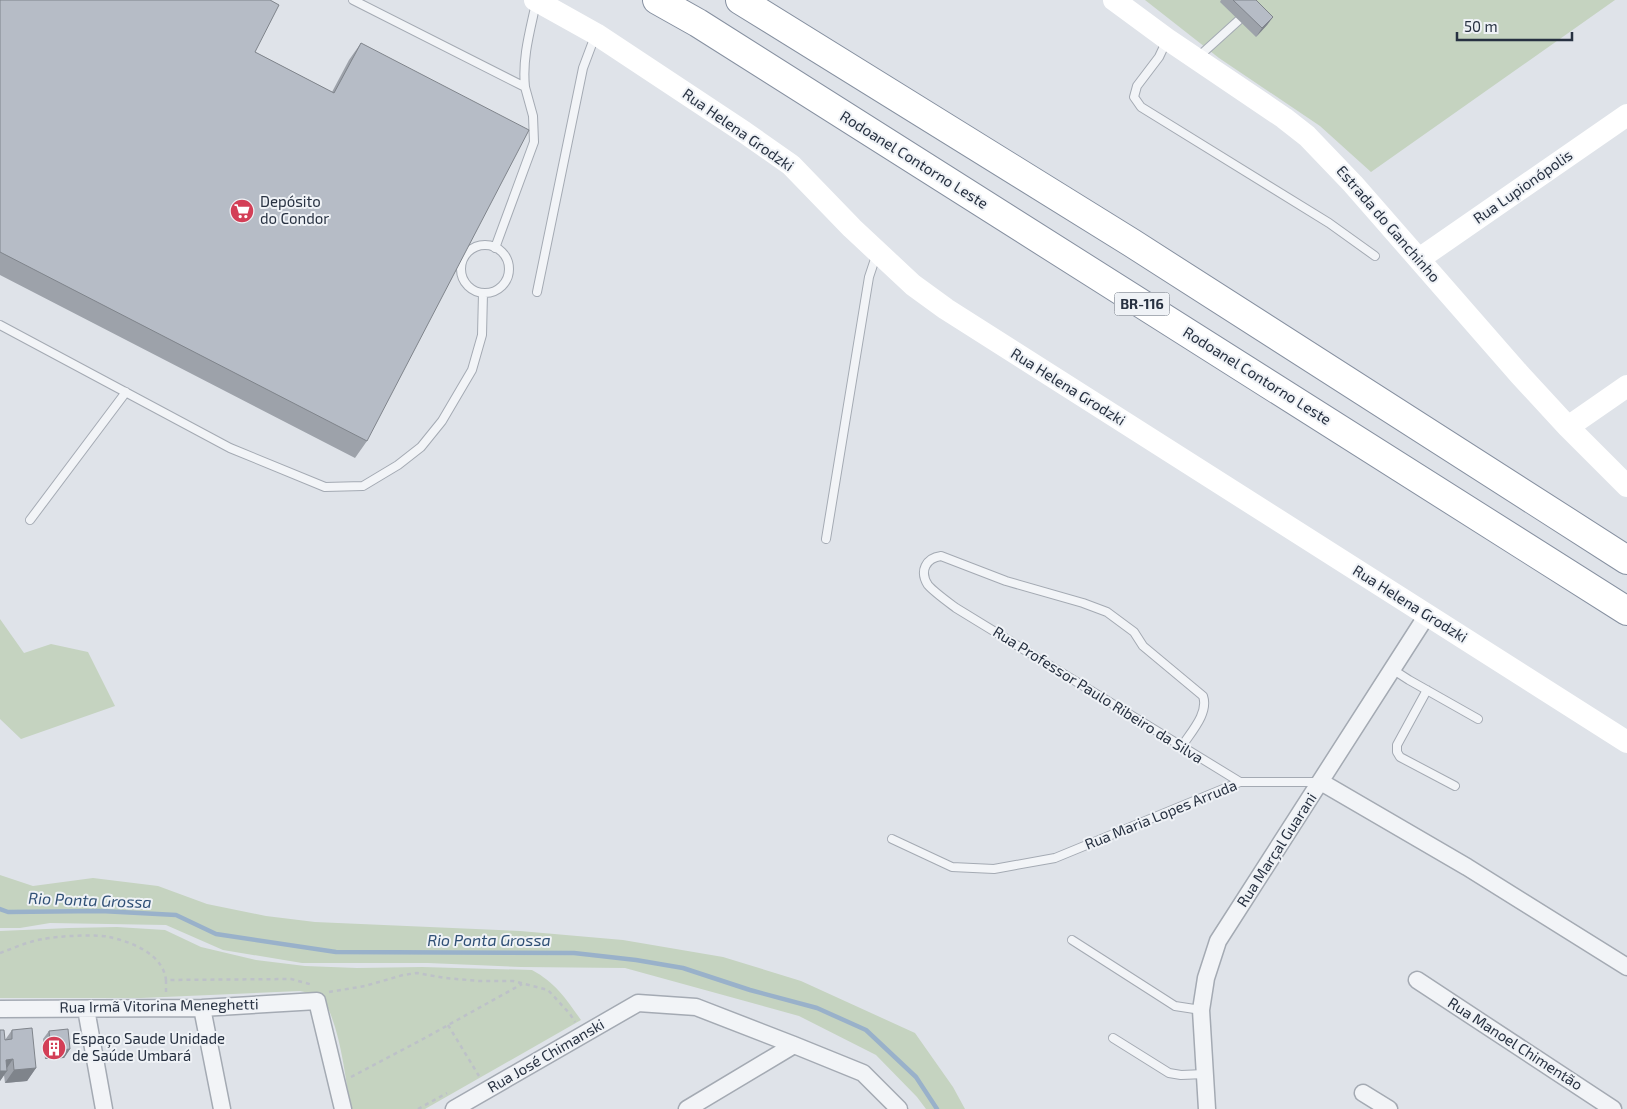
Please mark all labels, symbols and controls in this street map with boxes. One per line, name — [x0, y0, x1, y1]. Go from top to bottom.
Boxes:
scale bar — [1457, 10, 1572, 42]
text: 50 m — [1464, 17, 1498, 35]
street label: Rua Helena Grodzki — [679, 84, 798, 174]
street label: Rodoanel Contorno Leste — [837, 106, 992, 212]
street label: Rua Lupionópolis — [1469, 145, 1575, 227]
street label: Estrada do Ganchinho — [1333, 161, 1444, 285]
place label: Depósito do Condor — [260, 192, 329, 227]
supermarket icon: Depósito do Condor — [229, 198, 255, 224]
road number: BR-116 — [1114, 292, 1170, 316]
street label: Rodoanel Contorno Leste — [1180, 322, 1335, 428]
street label: Rua Helena Grodzki — [1008, 344, 1129, 429]
street label: Rua Helena Grodzki — [1350, 561, 1471, 646]
street label: Rua Professor Paulo Ribeiro da Silva — [990, 622, 1207, 767]
street label: Rua Maria Lopes Arruda — [1082, 775, 1239, 853]
street label: Rua Marçal Guarani — [1233, 789, 1321, 910]
water label: Rio Ponta Grossa — [28, 888, 152, 911]
water label: Rio Ponta Grossa — [427, 930, 551, 949]
street label: Rua Manoel Chimentão — [1445, 993, 1586, 1093]
street label: Rua Irmã Vitorina Meneghetti — [59, 994, 259, 1016]
street label: Rua José Chimanski — [484, 1014, 607, 1096]
place label: Espaço Saude Unidade de Saúde Umbará — [72, 1029, 225, 1064]
building icon: Espaço Saude Unidade de Saúde Umbará — [41, 1035, 67, 1061]

